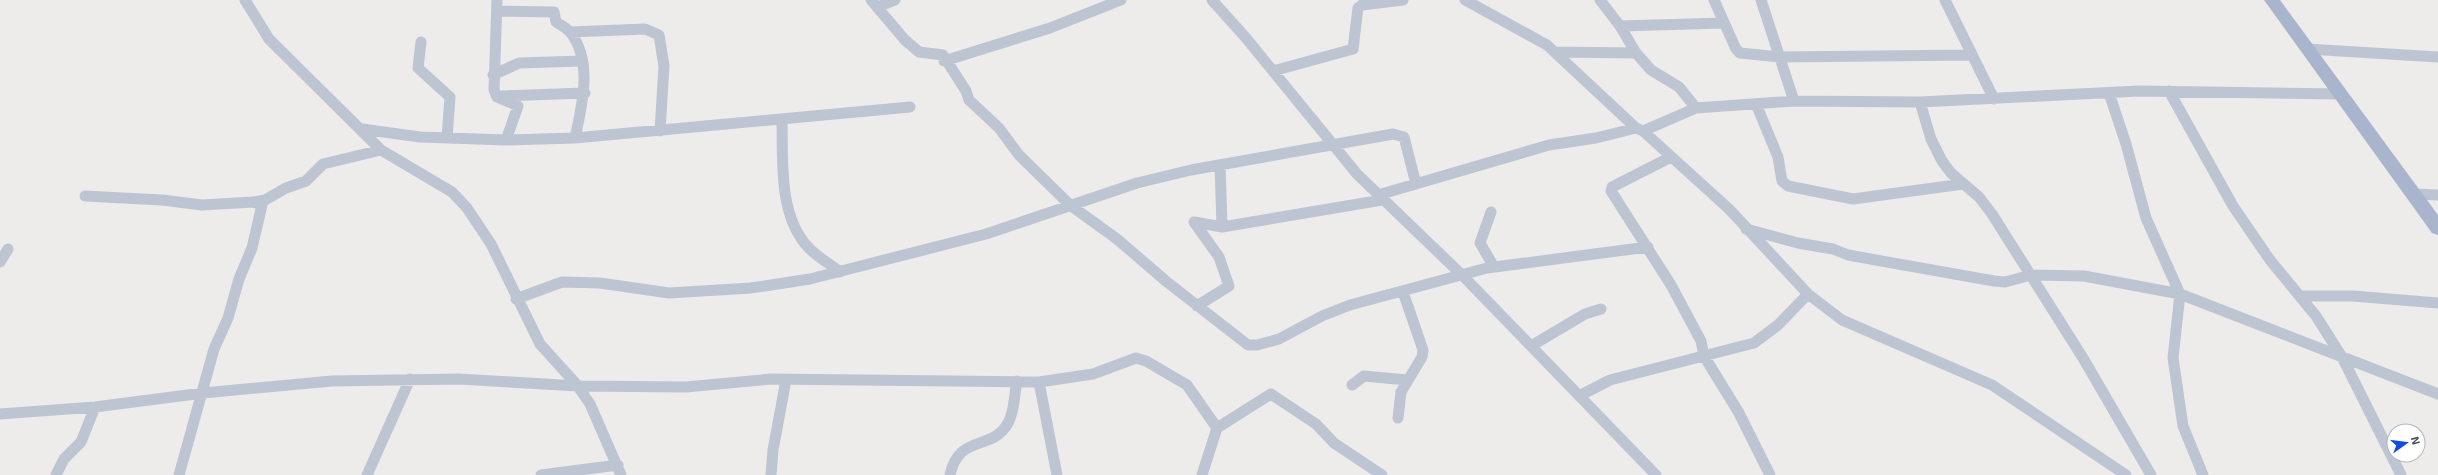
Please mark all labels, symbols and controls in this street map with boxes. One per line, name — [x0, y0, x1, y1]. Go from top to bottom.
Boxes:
north arrow — [2386, 423, 2426, 463]
text: N — [2409, 435, 2423, 446]

